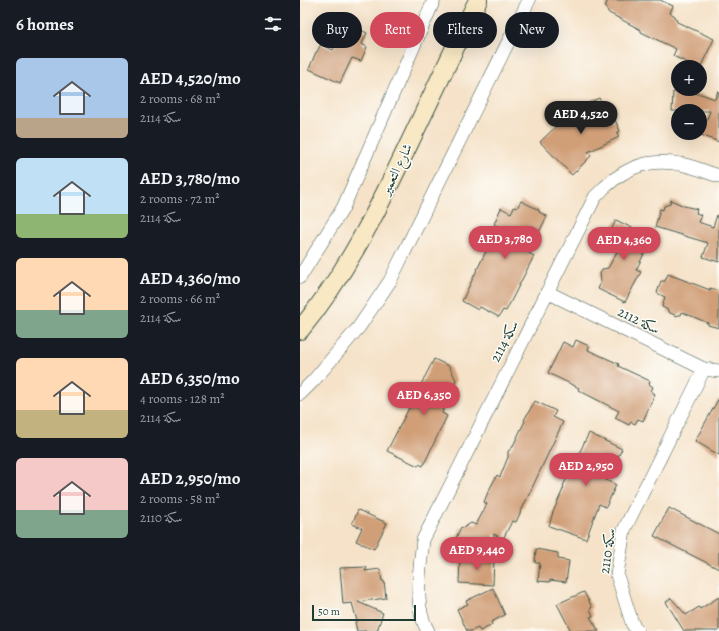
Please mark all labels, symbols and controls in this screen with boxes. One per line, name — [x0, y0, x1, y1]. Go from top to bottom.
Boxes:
chip: Buy — [312, 12, 362, 48]
chip: Rent — [370, 12, 425, 48]
chip: Filters — [433, 12, 497, 48]
chip: New — [505, 12, 559, 48]
text: 6 homes — [16, 13, 74, 36]
icon: filters — [262, 13, 284, 35]
map controls — [671, 60, 707, 140]
button: + — [671, 60, 707, 96]
text: AED 4,520/mo — [140, 67, 241, 90]
icon: home — [48, 74, 96, 122]
text: 2 rooms · 68 m² — [140, 90, 220, 107]
pin: AED 4,520 — [535, 101, 627, 135]
button: − — [671, 104, 707, 140]
text: AED 4,520 — [553, 105, 609, 122]
text: سكة 2114 — [140, 109, 181, 126]
street label: شارع التعمير — [375, 140, 419, 201]
text: AED 3,780/mo — [140, 167, 240, 190]
icon: home — [48, 174, 96, 222]
text: 2 rooms · 72 m² — [140, 190, 220, 207]
text: سكة 2114 — [140, 209, 181, 226]
pin: AED 3,780 — [459, 226, 551, 260]
pin: AED 4,360 — [578, 227, 670, 261]
text: AED 3,780 — [478, 230, 532, 247]
text: AED 4,360 — [597, 231, 651, 248]
text: AED 4,360/mo — [140, 267, 241, 290]
icon: home — [48, 274, 96, 322]
text: 2 rooms · 66 m² — [140, 290, 220, 307]
street label: سكة 2112 — [614, 302, 663, 339]
text: سكة 2114 — [140, 309, 181, 326]
street label: سكة 2114 — [486, 317, 523, 365]
text: AED 6,350/mo — [140, 367, 240, 390]
icon: home — [48, 374, 96, 422]
pin: AED 6,350 — [378, 382, 470, 416]
text: AED 6,350 — [397, 386, 451, 403]
text: 4 rooms · 128 m² — [140, 390, 225, 407]
text: سكة 2114 — [140, 409, 181, 426]
pin: AED 2,950 — [540, 453, 632, 487]
text: AED 2,950 — [558, 457, 614, 474]
text: AED 2,950/mo — [140, 467, 241, 490]
icon: home — [48, 474, 96, 522]
text: 2 rooms · 58 m² — [140, 490, 220, 507]
text: سكة 2110 — [140, 509, 182, 526]
street label: سكة 2110 — [595, 527, 620, 575]
pin: AED 9,440 — [431, 537, 523, 571]
text: AED 9,440 — [449, 541, 505, 558]
scale bar — [312, 603, 416, 622]
text: 50 m — [318, 604, 340, 619]

